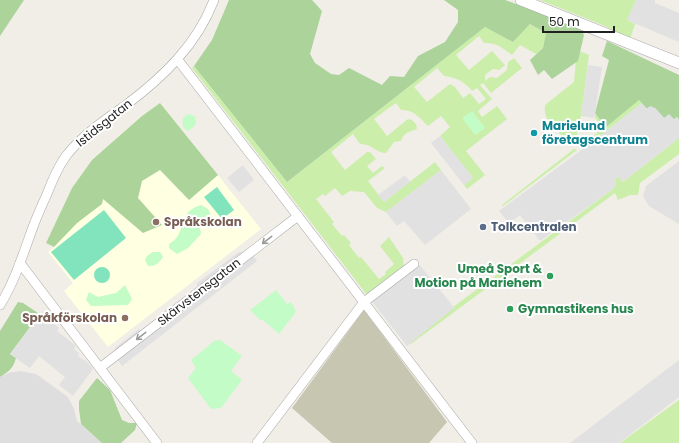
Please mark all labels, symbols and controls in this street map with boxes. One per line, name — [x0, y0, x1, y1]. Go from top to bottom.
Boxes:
scale bar — [543, 8, 614, 34]
text: 50 m — [549, 13, 580, 30]
street label: Istidsgatan — [72, 95, 135, 150]
place label: Marielund företagscentrum — [542, 117, 648, 148]
marker: Marielund företagscentrum — [529, 128, 539, 138]
place label: Språkskolan — [164, 213, 242, 230]
marker: Språkskolan — [151, 217, 161, 227]
place label: Tolkcentralen — [491, 218, 577, 235]
marker: Tolkcentralen — [478, 222, 488, 232]
one-way arrow — [261, 235, 272, 244]
street label: Skärvstensgatan — [154, 254, 244, 329]
place label: Umeå Sport & Motion på Mariehem — [414, 260, 542, 291]
marker: Umeå Sport & Motion på Mariehem — [545, 271, 555, 281]
place label: Gymnastikens hus — [518, 300, 634, 317]
marker: Gymnastikens hus — [505, 304, 515, 314]
place label: Språkförskolan — [22, 309, 117, 326]
marker: Språkförskolan — [120, 313, 130, 323]
one-way arrow — [136, 332, 147, 340]

